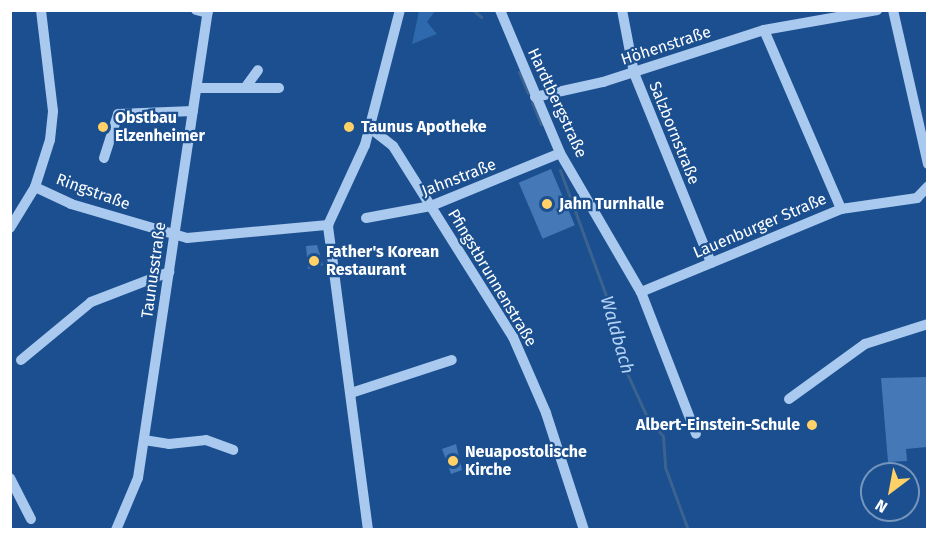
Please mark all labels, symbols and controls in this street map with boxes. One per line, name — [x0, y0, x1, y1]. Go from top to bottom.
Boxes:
street label: Höhenstraße — [619, 22, 713, 70]
street label: Hardtbergstraße — [523, 45, 591, 161]
street label: Salzbornstraße — [645, 79, 703, 187]
place label: Obstbau Elzenheimer — [115, 108, 205, 146]
place label: Taunus Apotheke — [361, 117, 487, 137]
marker: Obstbau Elzenheimer — [96, 120, 110, 134]
marker: Taunus Apotheke — [342, 120, 356, 134]
street label: Jahnstraße — [419, 155, 499, 201]
street label: Ringstraße — [53, 170, 133, 214]
street label: Lauenburger Straße — [690, 189, 830, 263]
place label: Jahn Turnhalle — [559, 194, 664, 214]
marker: Jahn Turnhalle — [540, 197, 554, 211]
street label: Pfingstbrunnenstraße — [443, 206, 541, 350]
street label: Taunusstraße — [138, 221, 170, 319]
place label: Father's Korean Restaurant — [326, 242, 439, 280]
marker: Father's Korean Restaurant — [307, 254, 321, 268]
water label: Waldbach — [596, 294, 638, 376]
place label: Albert-Einstein-Schule — [636, 415, 800, 435]
marker: Albert-Einstein-Schule — [805, 418, 819, 432]
place label: Neuapostolische Kirche — [465, 442, 587, 480]
marker: Neuapostolische Kirche — [446, 454, 460, 468]
north arrow — [860, 462, 920, 522]
text: N — [872, 495, 891, 517]

